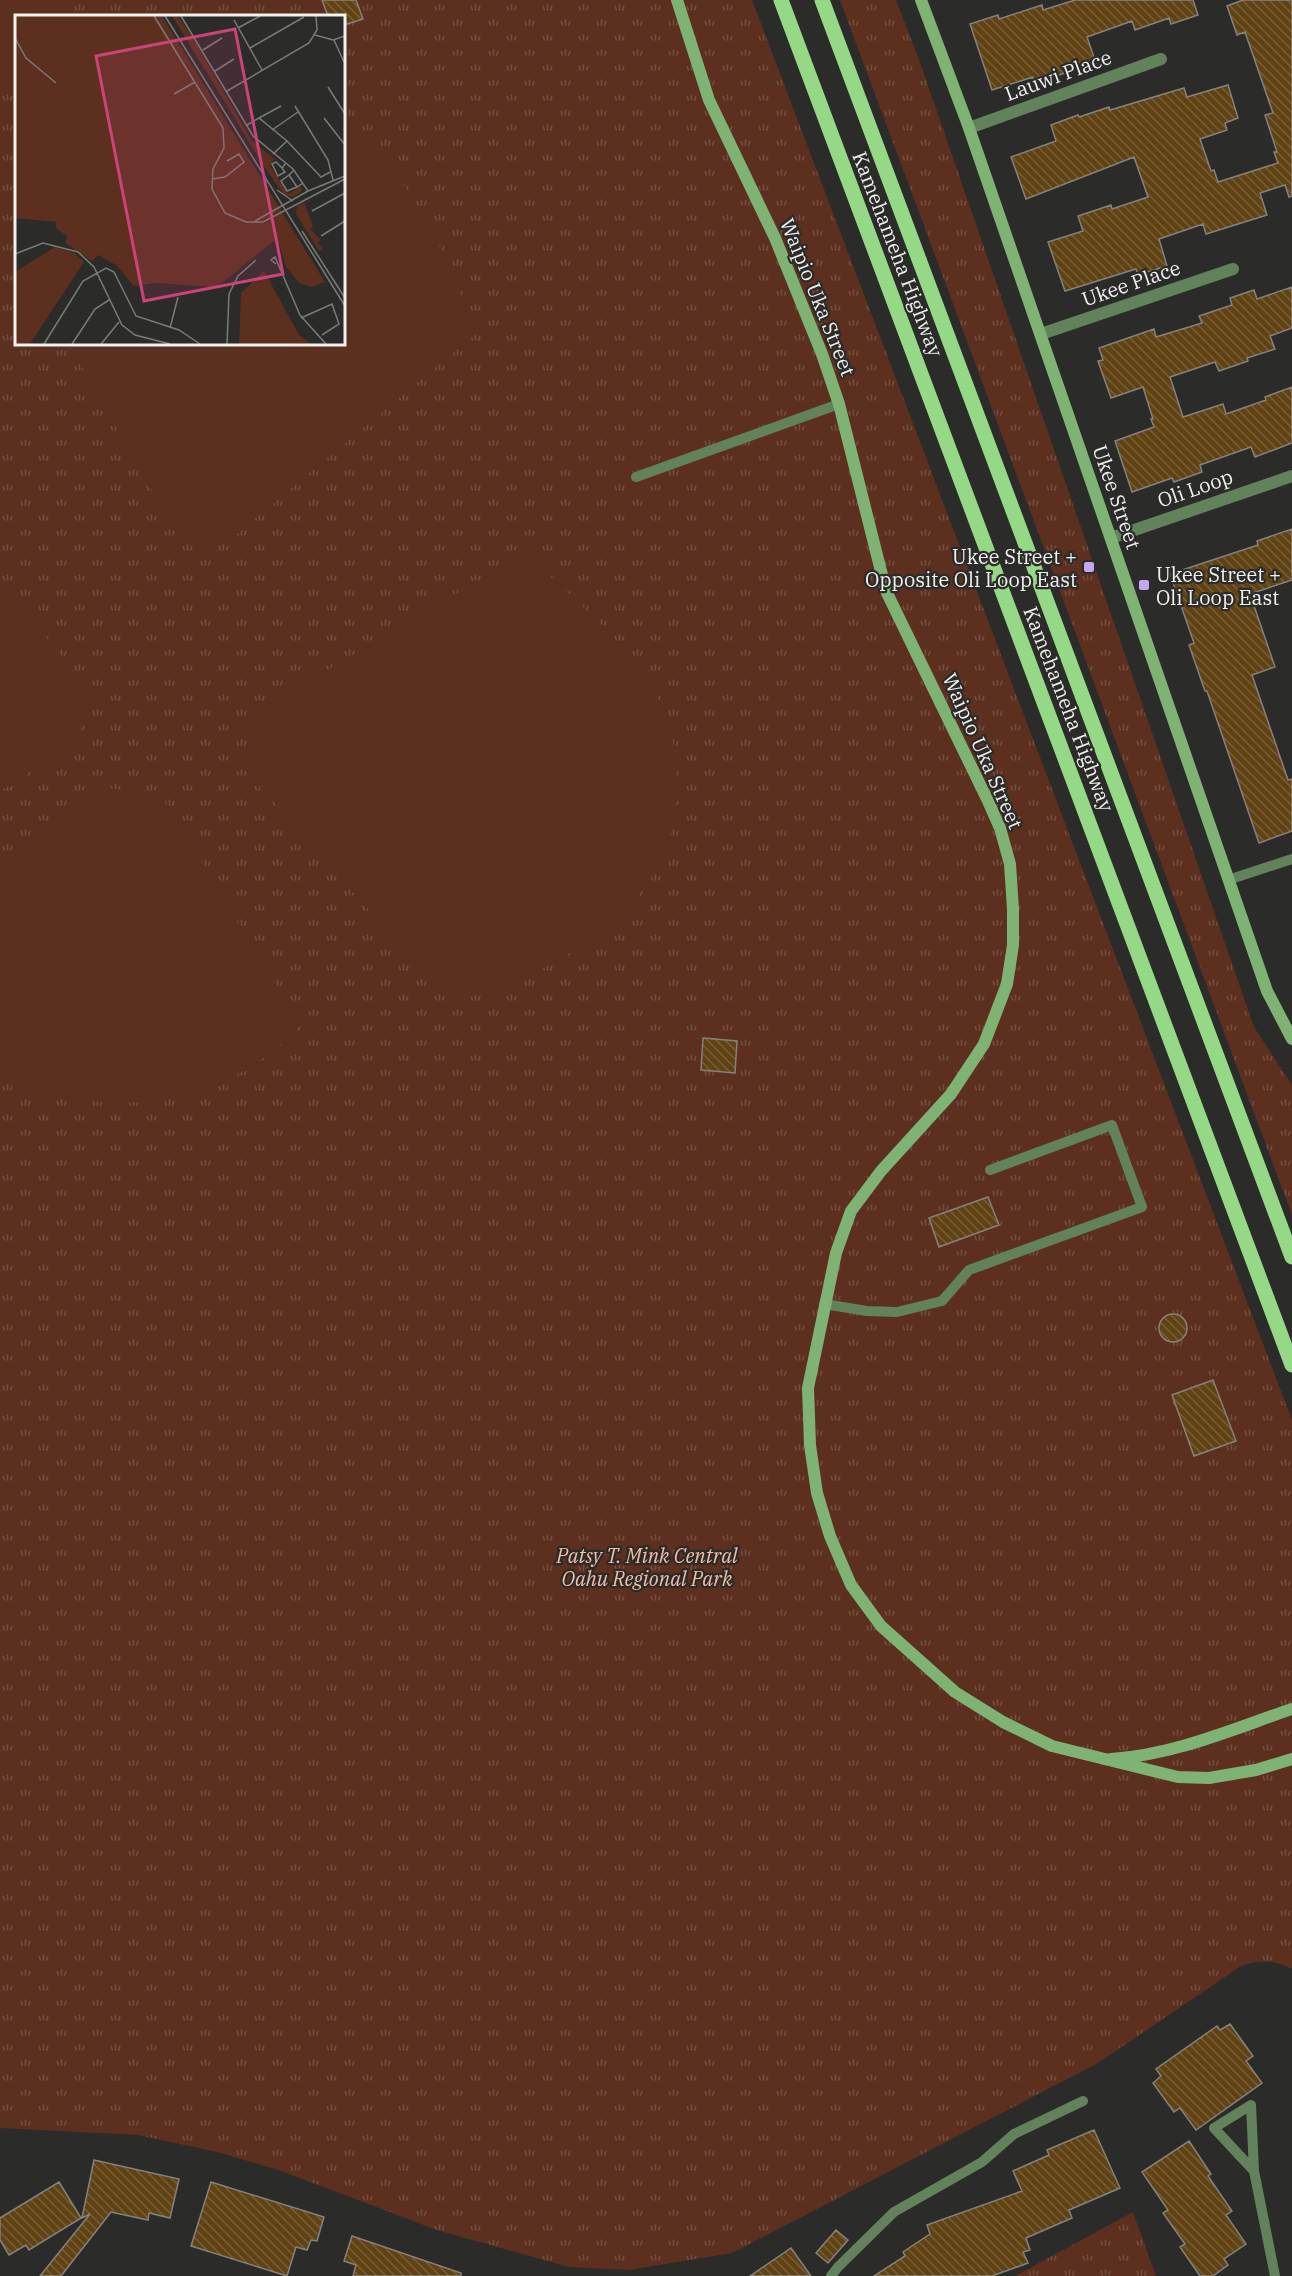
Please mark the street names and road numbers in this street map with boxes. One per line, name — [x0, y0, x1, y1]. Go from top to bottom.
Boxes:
street label: Lauwi Place — [1001, 43, 1115, 107]
street label: Kamehameha Highway — [846, 148, 950, 361]
street label: Waipio Uka Street — [774, 214, 862, 380]
street label: Ukee Place — [1078, 254, 1184, 312]
street label: Ukee Street — [1087, 441, 1147, 553]
street label: Oli Loop — [1154, 463, 1236, 513]
street label: Kamehameha Highway — [1017, 603, 1121, 816]
street label: Waipio Uka Street — [937, 669, 1029, 833]

